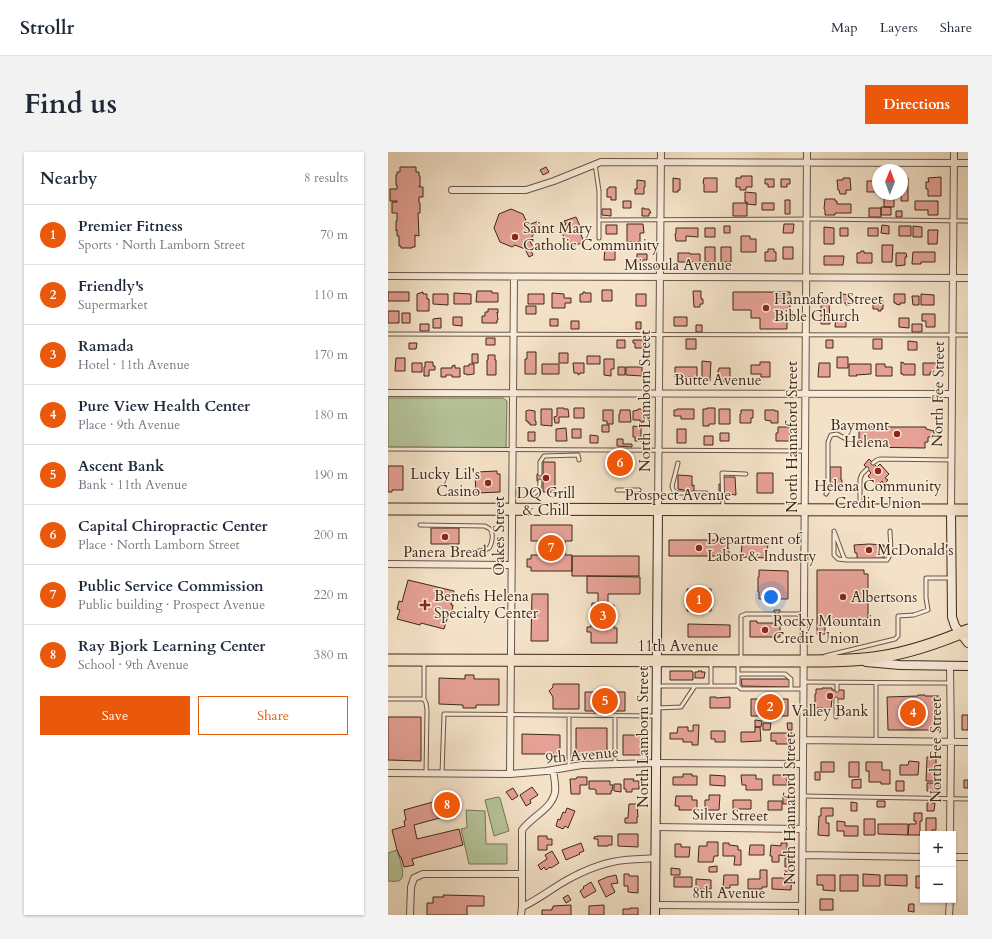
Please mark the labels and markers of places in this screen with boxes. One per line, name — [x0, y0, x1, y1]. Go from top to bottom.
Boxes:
place label: Saint Mary Catholic Community — [523, 218, 660, 255]
marker: Saint Mary Catholic Community — [510, 232, 520, 242]
place label: Hannaford Street Bible Church — [774, 289, 883, 326]
marker: Hannaford Street Bible Church — [761, 303, 771, 313]
place label: Baymont Helena — [830, 415, 890, 452]
marker: Baymont Helena — [892, 429, 902, 439]
pin: 6 — [607, 448, 633, 478]
place label: Lucky Lil's Casino — [410, 464, 480, 501]
marker: Helena Community Credit Union — [873, 466, 883, 476]
marker: DQ Grill & Chill — [541, 473, 551, 483]
place label: Helena Community Credit Union — [814, 476, 942, 513]
marker: Lucky Lil's Casino — [483, 478, 493, 488]
place label: DQ Grill & Chill — [517, 483, 575, 520]
place label: Department of Labor & Industry — [707, 529, 816, 566]
marker: Panera Bread — [440, 532, 450, 542]
pin: 7 — [538, 533, 564, 563]
place label: McDonald's — [877, 540, 954, 560]
place label: Panera Bread — [403, 542, 487, 562]
marker: Department of Labor & Industry — [694, 543, 704, 553]
marker: McDonald's — [864, 545, 874, 555]
pin: 1 — [686, 585, 712, 615]
place label: Benefis Helena Specialty Center — [434, 586, 539, 623]
place label: Albertsons — [851, 587, 917, 607]
marker: Albertsons — [838, 592, 848, 602]
marker: Benefis Helena Specialty Center — [419, 599, 431, 611]
pin: 3 — [590, 601, 616, 631]
place label: Rocky Mountain Credit Union — [773, 611, 882, 648]
marker: Rocky Mountain Credit Union — [760, 625, 770, 635]
pin: 5 — [592, 686, 618, 716]
marker: Valley Bank — [825, 691, 835, 701]
pin: 2 — [757, 692, 783, 722]
pin: 4 — [900, 698, 926, 728]
place label: Valley Bank — [791, 701, 869, 721]
pin: 8 — [434, 790, 460, 820]

